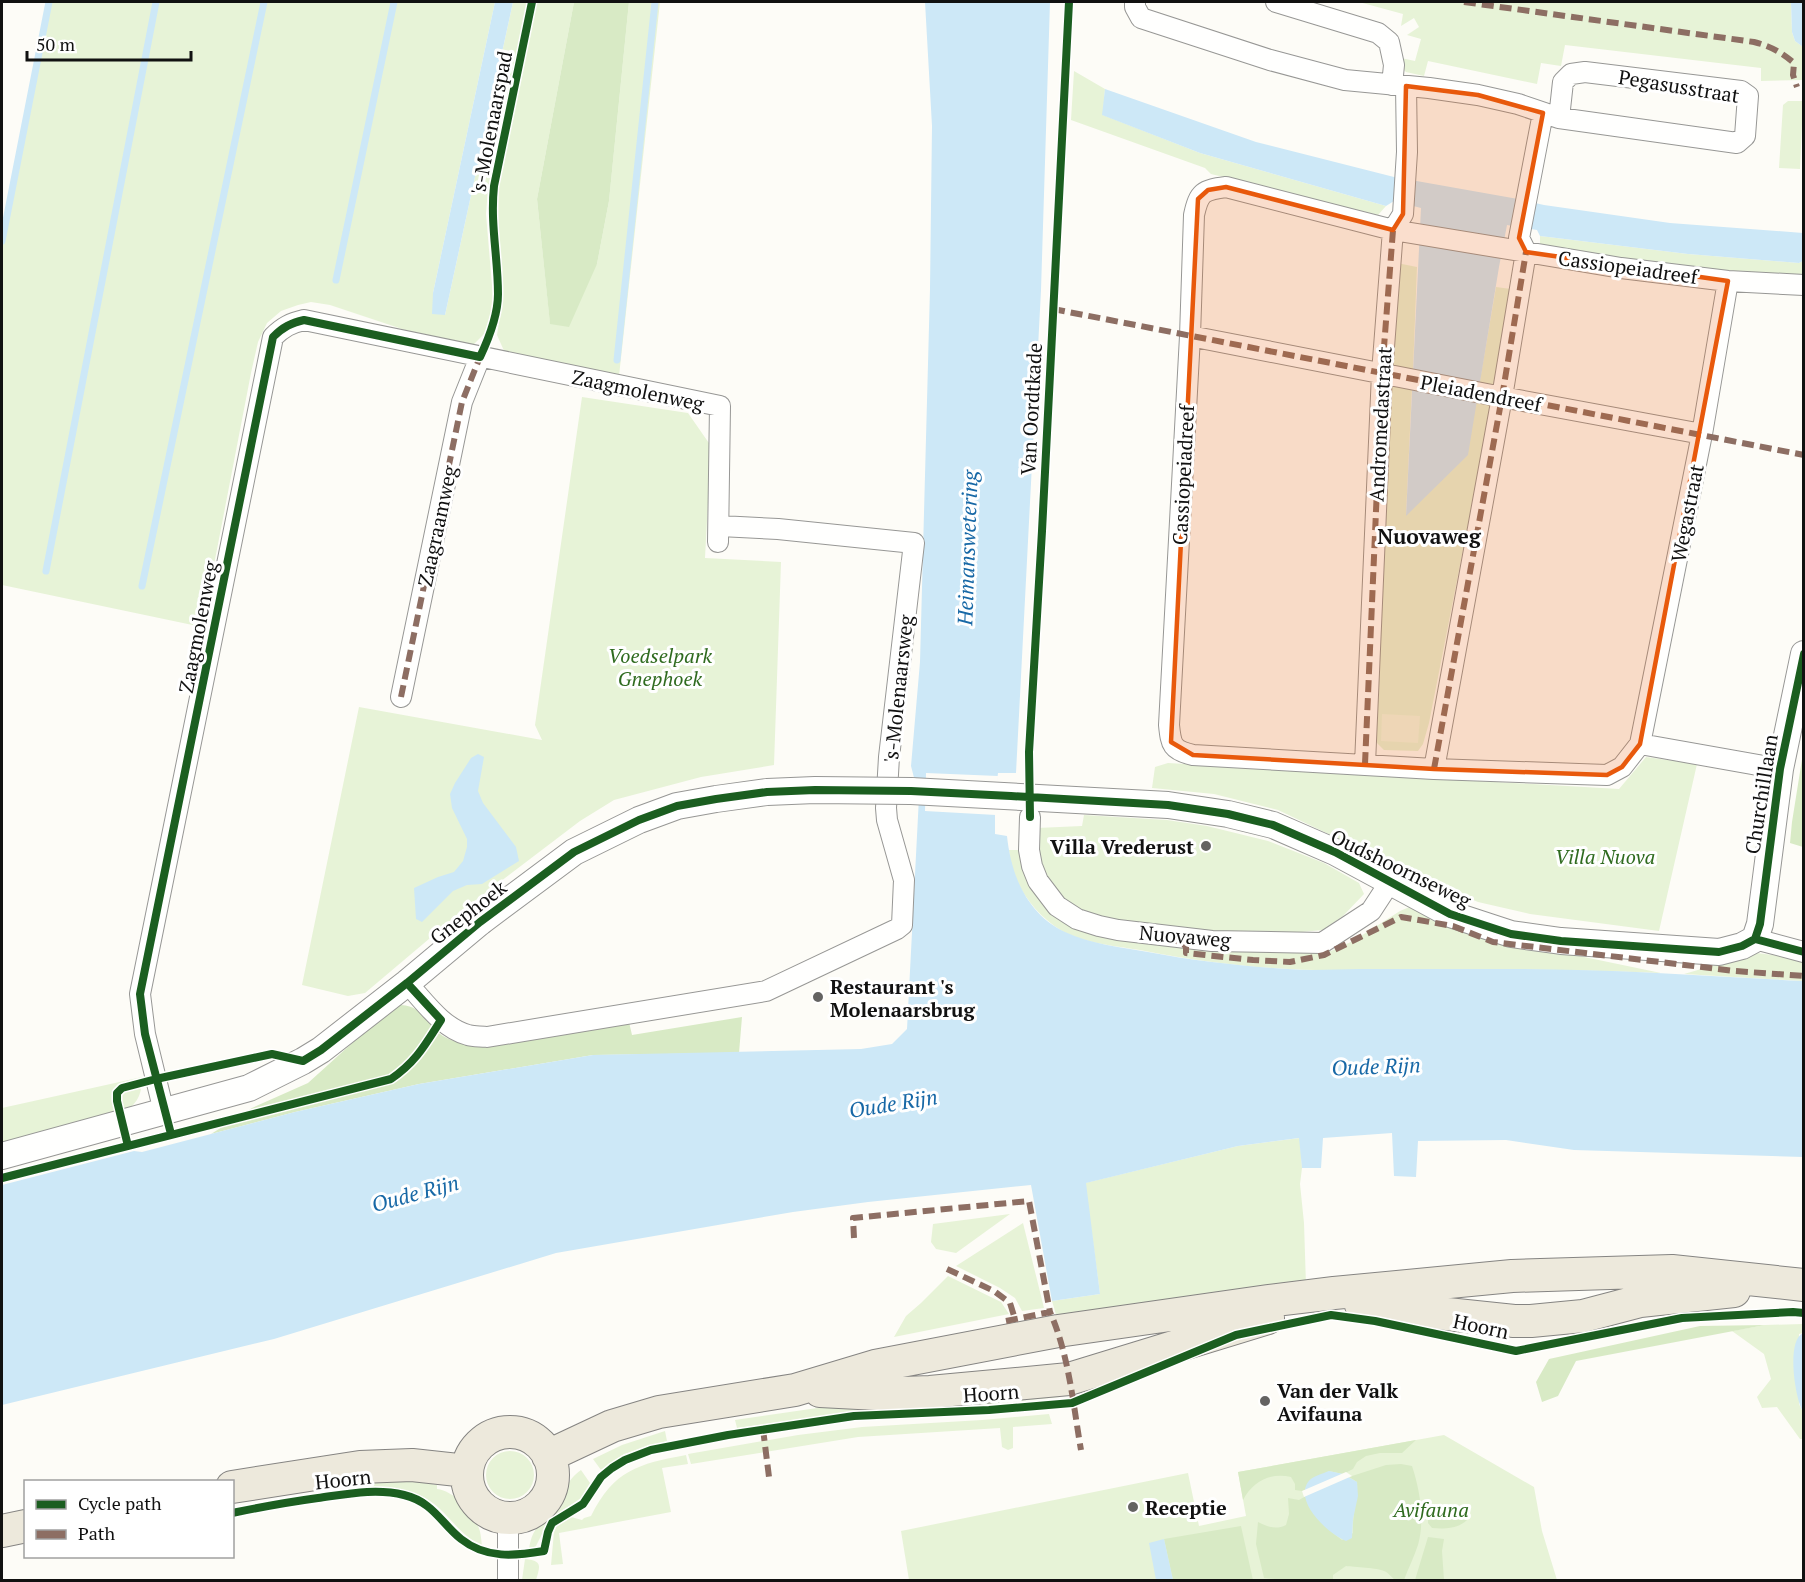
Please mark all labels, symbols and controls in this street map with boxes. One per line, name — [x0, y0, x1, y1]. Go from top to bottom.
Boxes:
scale bar — [27, 24, 190, 62]
text: 50 m — [36, 32, 76, 56]
street label: 's-Molenaarspad — [464, 49, 518, 197]
street label: Pegasusstraat — [1617, 63, 1742, 109]
street label: Cassiopeiadreef — [1556, 244, 1701, 290]
street label: Van Oordtkade — [1014, 342, 1048, 476]
street label: Andromedastraat — [1362, 345, 1398, 502]
street label: Zaagmolenweg — [570, 363, 707, 417]
street label: Pleiadendreef — [1418, 368, 1545, 418]
street label: Cassiopeiadreef — [1166, 403, 1200, 546]
street label: Wegastraat — [1664, 461, 1710, 564]
street label: Zaagraamweg — [411, 463, 463, 589]
water label: Heimanswetering — [950, 468, 984, 627]
district label: Nuovaweg — [1377, 522, 1482, 550]
street label: Zaagmolenweg — [172, 558, 224, 695]
street label: 's-Molenaarsweg — [877, 613, 919, 764]
park label: Voedselpark Gnephoek — [608, 642, 713, 692]
street label: Churchilllaan — [1738, 732, 1784, 856]
street label: Oudshoornseweg — [1326, 822, 1476, 914]
place label: Villa Vrederust — [1050, 833, 1194, 860]
marker: Villa Vrederust — [1199, 839, 1213, 853]
park label: Villa Nuova — [1555, 843, 1655, 870]
street label: Gnephoek — [424, 873, 512, 950]
street label: Nuovaweg — [1138, 919, 1232, 953]
place label: Restaurant 's Molenaarsbrug — [830, 973, 975, 1023]
marker: Restaurant 's Molenaarsbrug — [811, 990, 825, 1004]
water label: Oude Rijn — [1331, 1050, 1421, 1082]
water label: Oude Rijn — [847, 1082, 939, 1124]
water label: Oude Rijn — [368, 1168, 462, 1218]
street label: Hoorn — [1451, 1307, 1511, 1345]
place label: Van der Valk Avifauna — [1277, 1377, 1398, 1427]
street label: Hoorn — [962, 1378, 1020, 1408]
marker: Van der Valk Avifauna — [1258, 1394, 1272, 1408]
street label: Hoorn — [314, 1463, 372, 1495]
legend — [24, 1480, 234, 1558]
text: Cycle path — [78, 1491, 162, 1515]
place label: Receptie — [1145, 1494, 1227, 1521]
park label: Avifauna — [1392, 1496, 1469, 1523]
marker: Receptie — [1126, 1500, 1140, 1514]
text: Path — [78, 1521, 115, 1545]

